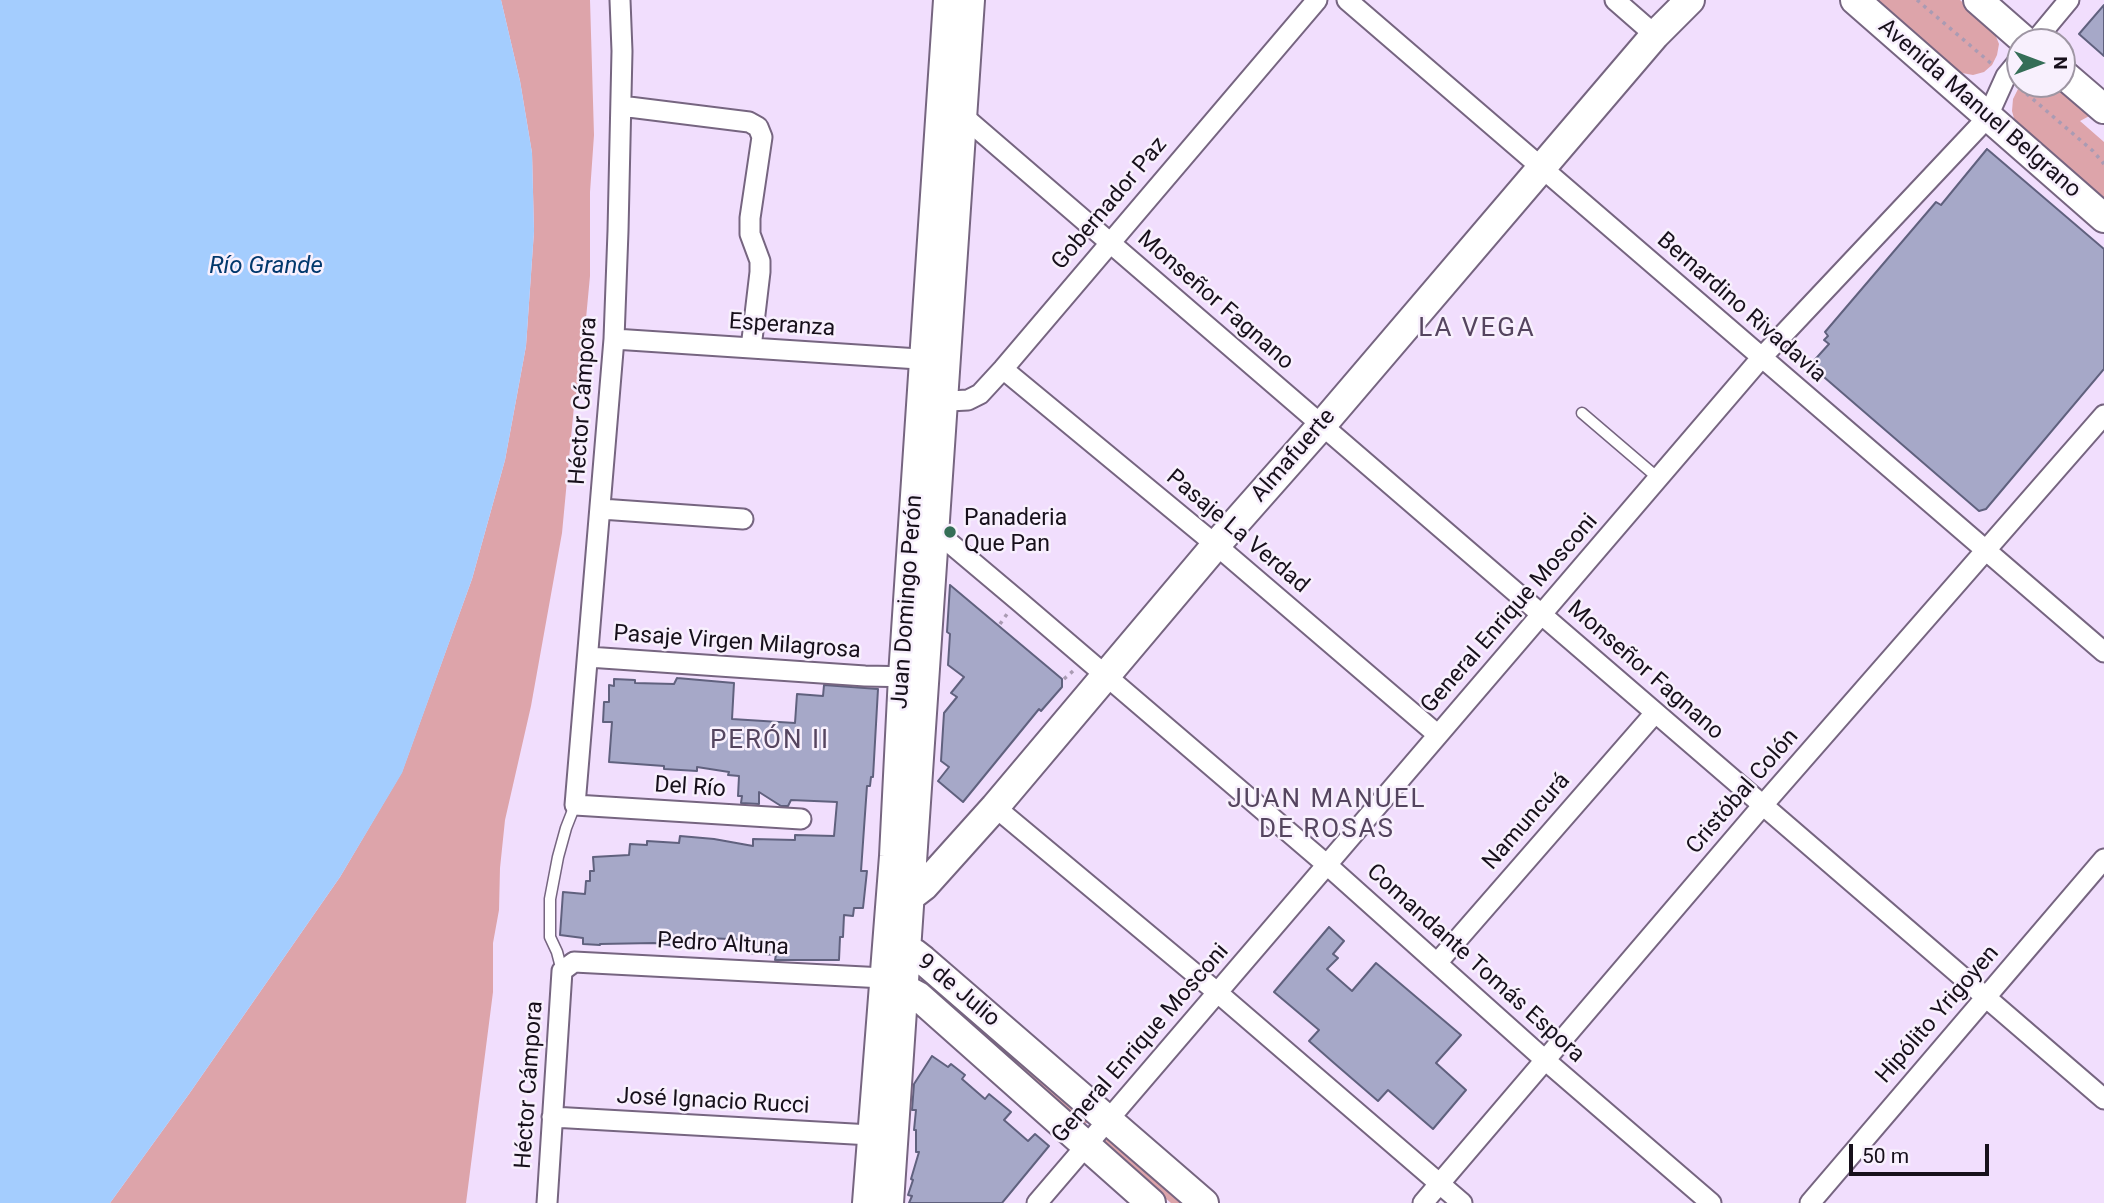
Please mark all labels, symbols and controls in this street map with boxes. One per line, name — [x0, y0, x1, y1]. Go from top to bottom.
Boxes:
street label: Avenida Manuel Belgrano — [1872, 14, 2086, 204]
north arrow — [2006, 28, 2076, 98]
text: N — [2049, 56, 2072, 70]
street label: Gobernador Paz — [1046, 132, 1174, 276]
street label: Monseñor Fagnano — [1131, 226, 1299, 376]
street label: Bernardino Rivadavia — [1651, 227, 1831, 389]
water label: Río Grande — [209, 253, 323, 281]
street label: Esperanza — [728, 309, 836, 343]
district label: LA VEGA — [1419, 313, 1535, 345]
street label: Héctor Cámpora — [564, 316, 604, 486]
street label: Almafuerte — [1246, 404, 1342, 508]
street label: Pasaje La Verdad — [1160, 464, 1314, 600]
street label: Juan Domingo Perón — [887, 494, 929, 710]
place label: Panaderia Que Pan — [964, 505, 1067, 559]
street label: General Enrique Mosconi — [1416, 509, 1604, 719]
marker: Panaderia Que Pan — [942, 524, 958, 540]
street label: Monseñor Fagnano — [1561, 596, 1729, 746]
street label: Pasaje Virgen Milagrosa — [612, 621, 862, 665]
street label: Cristóbal Colón — [1681, 724, 1805, 860]
district label: PERÓN II — [711, 725, 829, 757]
street label: Namuncurá — [1478, 768, 1576, 876]
street label: Del Río — [653, 772, 727, 804]
district label: JUAN MANUEL DE ROSAS — [1229, 784, 1425, 846]
street label: Comandante Tomás Espora — [1360, 859, 1590, 1069]
street label: Pedro Altuna — [656, 928, 790, 962]
street label: General Enrique Mosconi — [1047, 939, 1235, 1149]
street label: Hipólito Yrigoyen — [1871, 940, 2005, 1090]
street label: 9 de Julio — [911, 949, 1005, 1033]
street label: Héctor Cámpora — [510, 1000, 550, 1170]
street label: José Ignacio Rucci — [616, 1083, 810, 1121]
scale bar — [1852, 1130, 1992, 1174]
text: 50 m — [1862, 1144, 1909, 1168]

